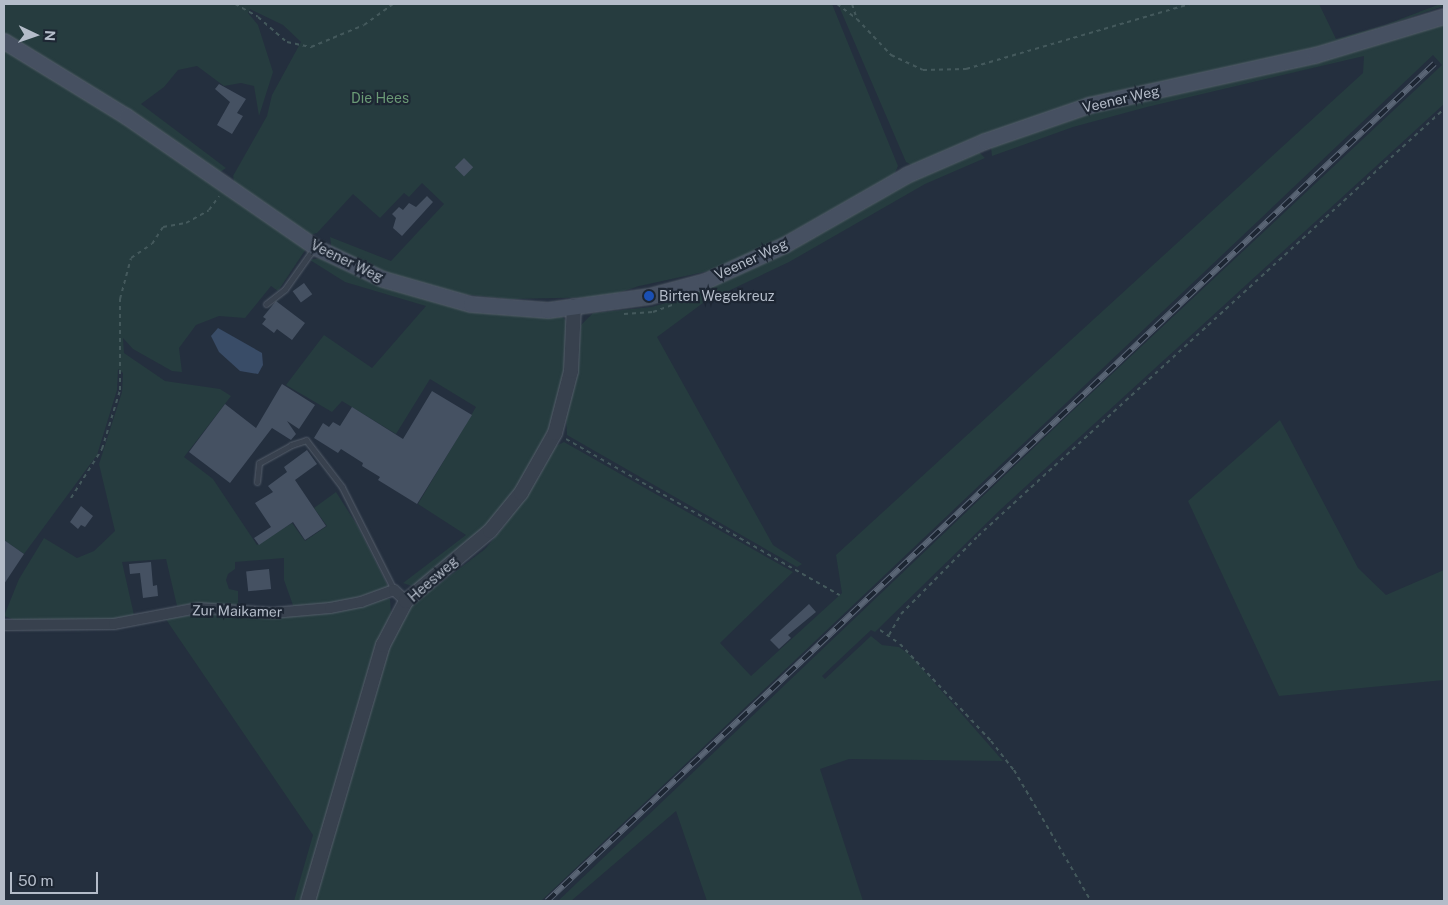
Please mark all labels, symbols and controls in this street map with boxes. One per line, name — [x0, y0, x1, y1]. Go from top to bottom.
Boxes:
north arrow — [10, 10, 60, 60]
text: N — [42, 30, 58, 42]
street label: Veener Weg — [1081, 82, 1161, 116]
park label: Die Hees — [351, 90, 409, 106]
street label: Veener Weg — [712, 235, 790, 283]
street label: Veener Weg — [308, 236, 386, 286]
place label: Birten Wegekreuz — [659, 288, 775, 304]
marker: Birten Wegekreuz — [643, 290, 655, 302]
street label: Heesweg — [405, 553, 461, 605]
street label: Zur Maikamer — [192, 602, 282, 620]
scale bar — [12, 862, 100, 894]
text: 50 m — [18, 872, 53, 889]

